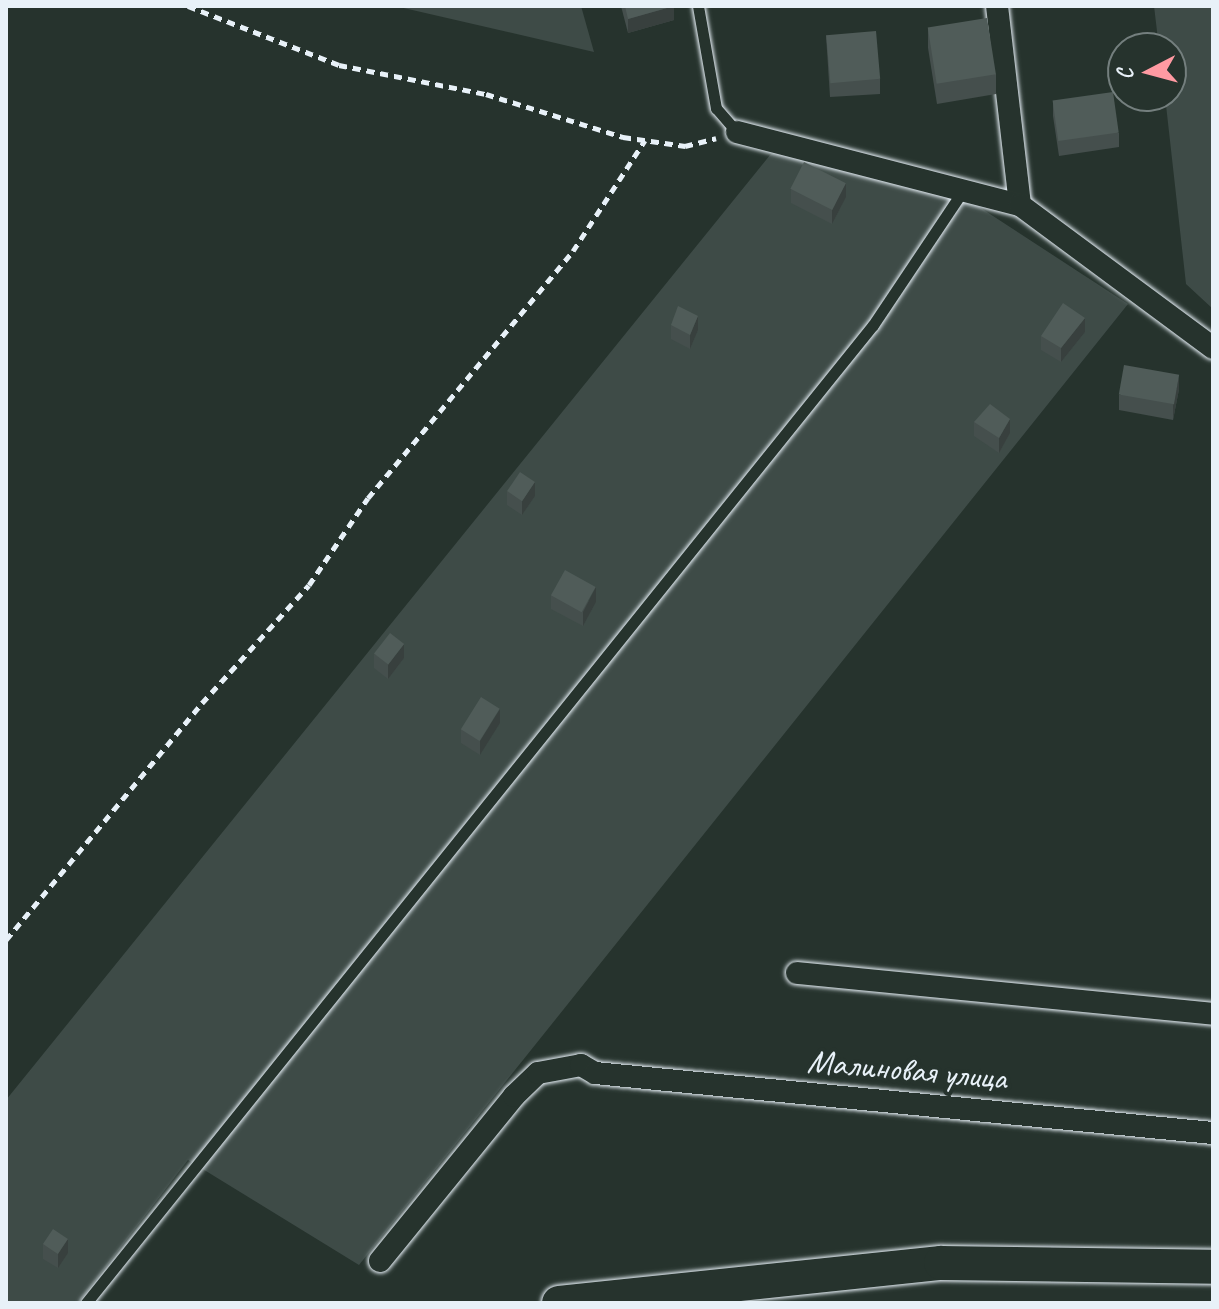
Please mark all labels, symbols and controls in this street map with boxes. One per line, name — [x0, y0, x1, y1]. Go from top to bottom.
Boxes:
north arrow — [1107, 32, 1187, 112]
text: С — [1111, 67, 1140, 81]
street label: Малиновая улица — [804, 1040, 1010, 1098]

